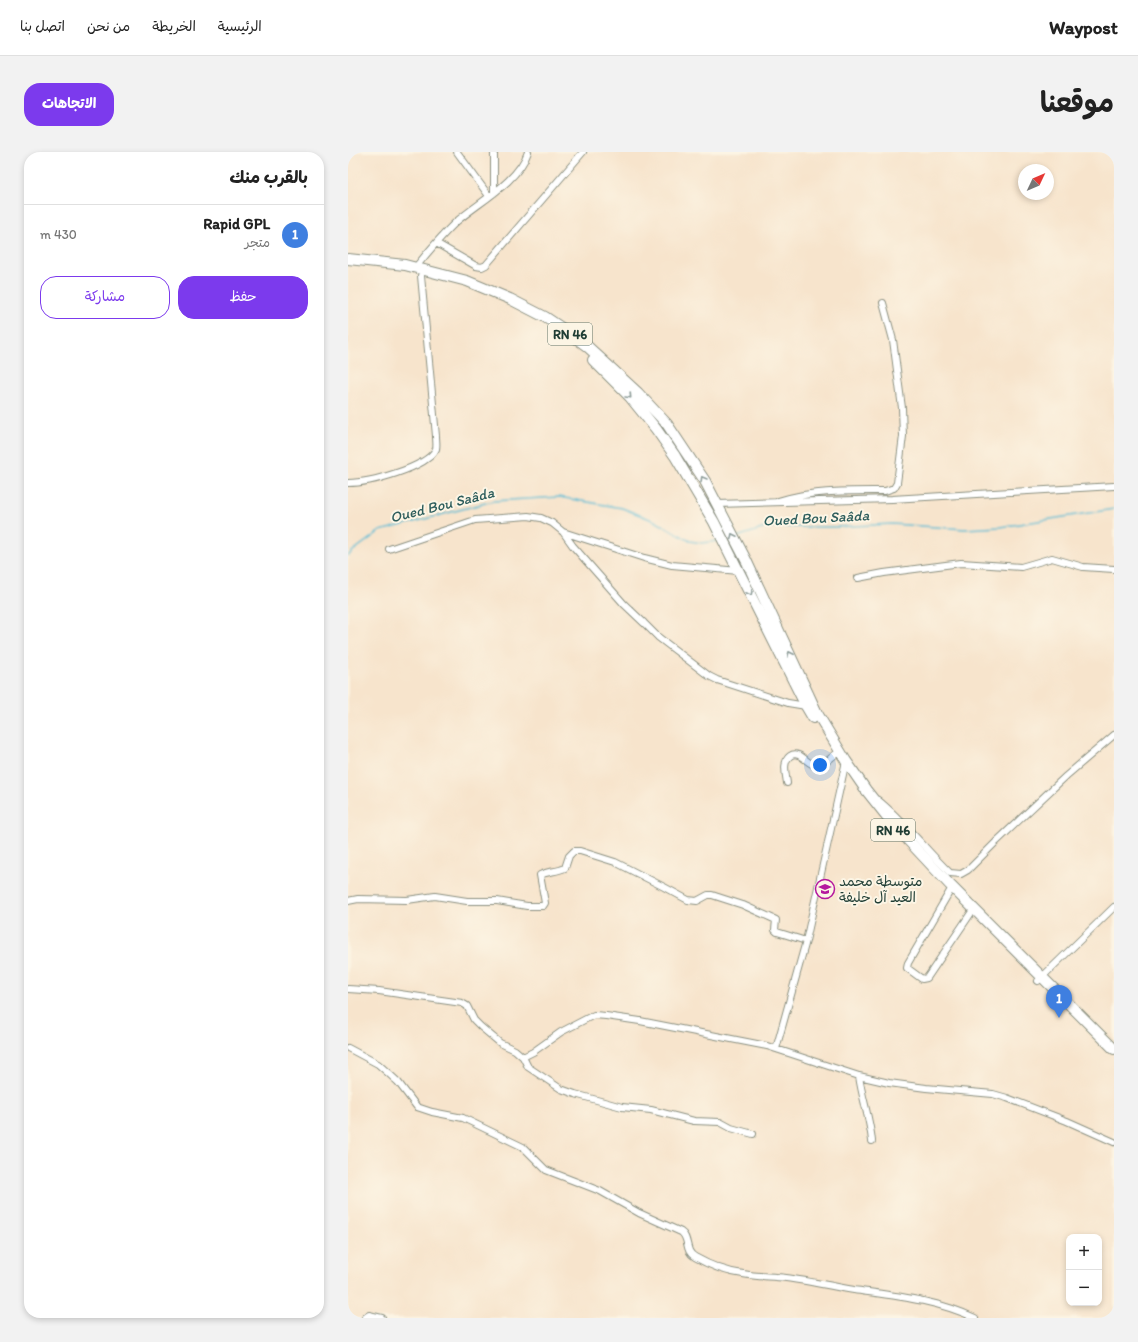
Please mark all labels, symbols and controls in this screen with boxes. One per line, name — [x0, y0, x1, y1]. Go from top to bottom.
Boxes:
text: Waypost — [1049, 16, 1118, 39]
text: اتصل بنا — [20, 18, 65, 35]
text: من نحن — [87, 18, 130, 35]
text: الخريطة — [152, 18, 196, 35]
text: الرئيسية — [218, 18, 262, 35]
button: الاتجاهات — [24, 83, 114, 126]
text: موقعنا — [1040, 85, 1114, 119]
north arrow — [1018, 164, 1054, 200]
text: بالقرب منك — [230, 167, 308, 187]
text: Rapid GPL — [203, 215, 270, 233]
text: 430 m — [40, 227, 77, 242]
text: 1 — [292, 227, 298, 242]
text: متجر — [245, 235, 270, 250]
button: مشاركة — [40, 276, 170, 319]
button: حفظ — [178, 276, 308, 319]
road number: RN 46 — [548, 323, 592, 345]
one-way arrow — [625, 392, 632, 399]
one-way arrow — [700, 476, 707, 483]
water label: Oued Bou Saâda — [388, 483, 496, 527]
water label: Oued Bou Saâda — [762, 506, 870, 530]
one-way arrow — [731, 533, 738, 541]
one-way arrow — [745, 588, 753, 596]
one-way arrow — [786, 651, 794, 658]
your location — [810, 755, 830, 775]
road number: RN 46 — [871, 819, 915, 841]
place label: متوسطة محمد العيد آل خليفة — [839, 873, 922, 906]
school or university icon: متوسطة محمد العيد آل خليفة — [814, 878, 836, 900]
pin: 1 — [1046, 985, 1072, 1018]
map controls — [1066, 1234, 1102, 1306]
button: + — [1066, 1234, 1102, 1270]
button: − — [1066, 1270, 1102, 1306]

